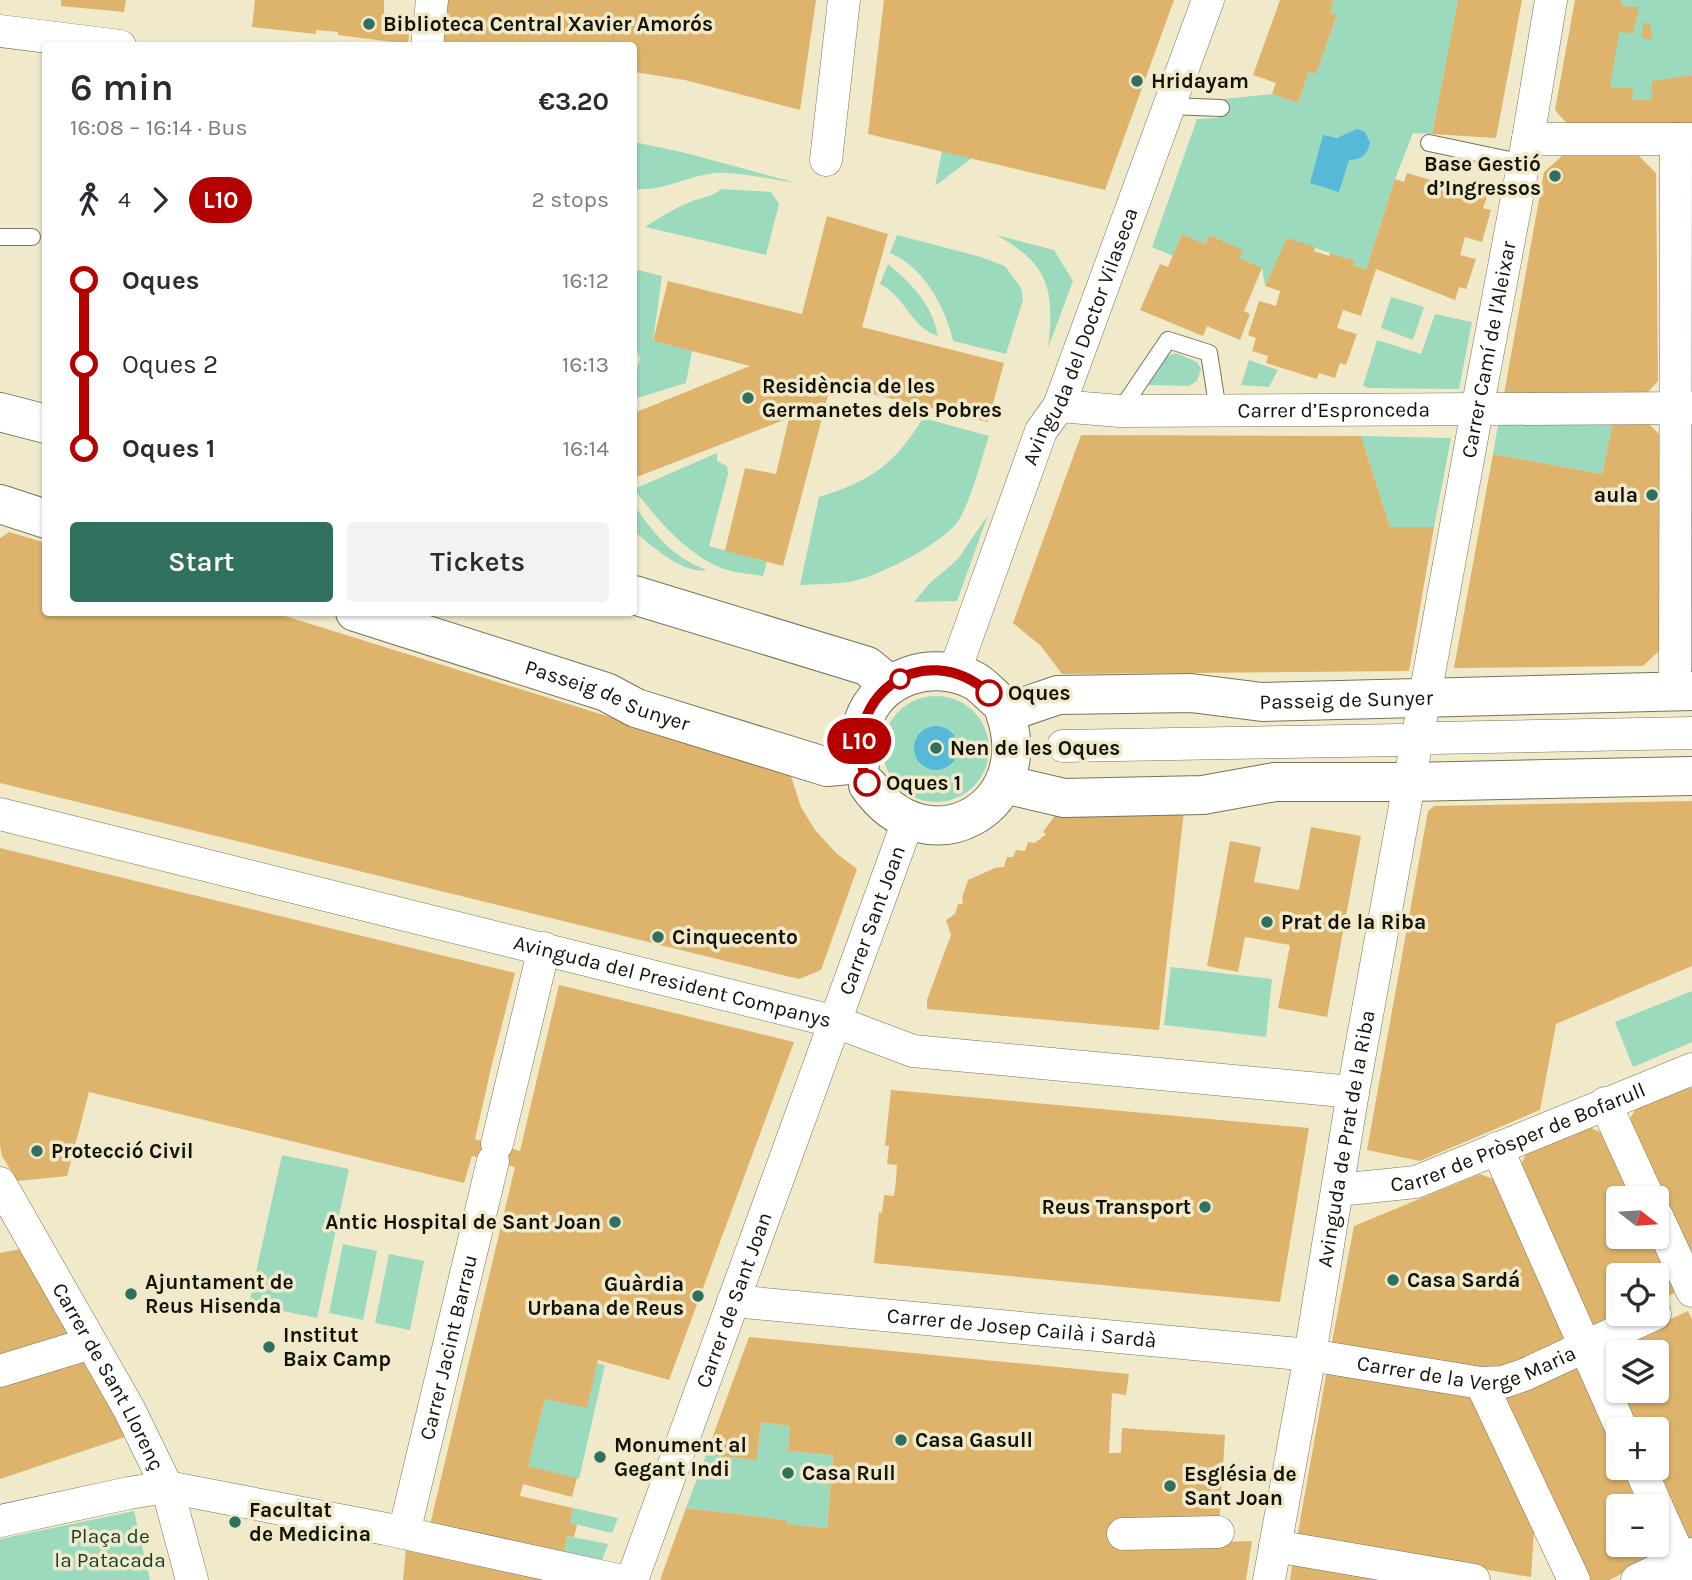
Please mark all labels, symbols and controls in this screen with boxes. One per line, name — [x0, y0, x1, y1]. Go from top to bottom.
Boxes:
place label: Biblioteca Central Xavier Amorós — [383, 12, 713, 36]
marker: Biblioteca Central Xavier Amorós — [361, 16, 377, 32]
text: 6 min — [70, 65, 174, 110]
place label: Hridayam — [1151, 69, 1249, 93]
marker: Hridayam — [1129, 73, 1145, 89]
text: €3.20 — [539, 86, 609, 117]
text: 16:08 – 16:14 · Bus — [70, 114, 248, 141]
place label: Base Gestió d’Ingressos — [1424, 152, 1541, 200]
marker: Base Gestió d’Ingressos — [1547, 168, 1563, 184]
icon: walk — [70, 181, 108, 219]
icon: forward — [141, 181, 179, 219]
text: 4 — [118, 186, 131, 213]
text: L10 — [203, 186, 238, 214]
text: 2 stops — [531, 186, 609, 213]
street label: Avinguda del Doctor Vilaseca — [1018, 204, 1143, 469]
street label: Carrer Camí de l'Aleixar — [1457, 239, 1521, 460]
text: Oques — [122, 265, 199, 296]
text: 16:12 — [562, 267, 609, 294]
text: Oques 2 — [122, 349, 218, 380]
text: 16:13 — [562, 351, 609, 378]
place label: Residència de les Germanetes dels Pobres — [762, 374, 1002, 422]
marker: Residència de les Germanetes dels Pobres — [740, 390, 756, 406]
street label: Carrer d’Espronceda — [1237, 397, 1430, 422]
text: Oques 1 — [122, 433, 215, 464]
text: 16:14 — [562, 435, 609, 462]
place label: aula — [1594, 483, 1638, 507]
marker: aula — [1644, 487, 1660, 503]
button: Start — [70, 522, 333, 602]
button: Tickets — [347, 522, 609, 602]
street label: Passeig de Sunyer — [522, 655, 693, 736]
unlabelled marker — [890, 669, 910, 689]
marker: Oques — [976, 680, 1002, 706]
place label: Oques — [1008, 681, 1071, 706]
street label: Passeig de Sunyer — [1259, 686, 1434, 714]
line badge: L10 — [819, 718, 899, 764]
text: L10 — [841, 727, 877, 755]
place label: Nen de les Oques — [950, 736, 1120, 761]
marker: Nen de les Oques — [928, 740, 944, 756]
marker: Oques 1 — [854, 770, 880, 796]
place label: Oques 1 — [886, 771, 961, 796]
street label: Carrer Sant Joan — [834, 842, 910, 998]
place label: Prat de la Riba — [1281, 910, 1426, 934]
marker: Prat de la Riba — [1259, 914, 1275, 930]
place label: Cinquecento — [672, 925, 798, 950]
marker: Cinquecento — [650, 929, 666, 945]
street label: Avinguda del President Companys — [511, 930, 834, 1032]
street label: Avinguda de Prat de la Riba — [1313, 1008, 1380, 1269]
street label: Carrer de Pròsper de Bofarull — [1389, 1077, 1649, 1197]
place label: Protecció Civil — [51, 1139, 193, 1163]
marker: Protecció Civil — [29, 1143, 45, 1159]
north arrow — [1606, 1186, 1670, 1250]
map controls — [1606, 1186, 1669, 1557]
place label: Reus Transport — [1042, 1195, 1191, 1219]
marker: Reus Transport — [1197, 1199, 1213, 1215]
street label: Carrer de Sant Joan — [691, 1209, 777, 1391]
place label: Antic Hospital de Sant Joan — [325, 1210, 601, 1234]
marker: Antic Hospital de Sant Joan — [607, 1214, 623, 1230]
street label: Carrer Jacint Barrau — [415, 1252, 482, 1442]
button: locate — [1606, 1263, 1669, 1326]
place label: Casa Sardá — [1407, 1268, 1520, 1292]
place label: Ajuntament de Reus Hisenda — [145, 1270, 294, 1318]
place label: Guàrdia Urbana de Reus — [527, 1272, 684, 1320]
marker: Casa Sardá — [1385, 1272, 1401, 1288]
street label: Carrer de Sant Llorenç — [48, 1279, 169, 1474]
marker: Ajuntament de Reus Hisenda — [123, 1286, 139, 1302]
marker: Guàrdia Urbana de Reus — [690, 1288, 706, 1304]
street label: Carrer de Josep Cailà i Sardà — [886, 1303, 1158, 1353]
place label: Institut Baix Camp — [283, 1323, 391, 1371]
marker: Institut Baix Camp — [261, 1339, 277, 1355]
button: layers — [1606, 1340, 1669, 1403]
street label: Carrer de la Verge Maria — [1355, 1341, 1580, 1395]
button: + — [1606, 1417, 1669, 1480]
place label: Casa Gasull — [915, 1428, 1033, 1452]
marker: Casa Gasull — [893, 1432, 909, 1448]
place label: Monument al Gegant Indi — [614, 1433, 747, 1481]
marker: Monument al Gegant Indi — [592, 1449, 608, 1465]
place label: Casa Rull — [802, 1461, 896, 1485]
place label: Església de Sant Joan — [1184, 1462, 1297, 1510]
marker: Casa Rull — [780, 1465, 796, 1481]
marker: Església de Sant Joan — [1162, 1478, 1178, 1494]
button: − — [1606, 1494, 1669, 1557]
place label: Facultat de Medicina — [249, 1498, 371, 1546]
marker: Facultat de Medicina — [227, 1514, 243, 1530]
park label: Plaça de la Patacada — [54, 1524, 166, 1572]

